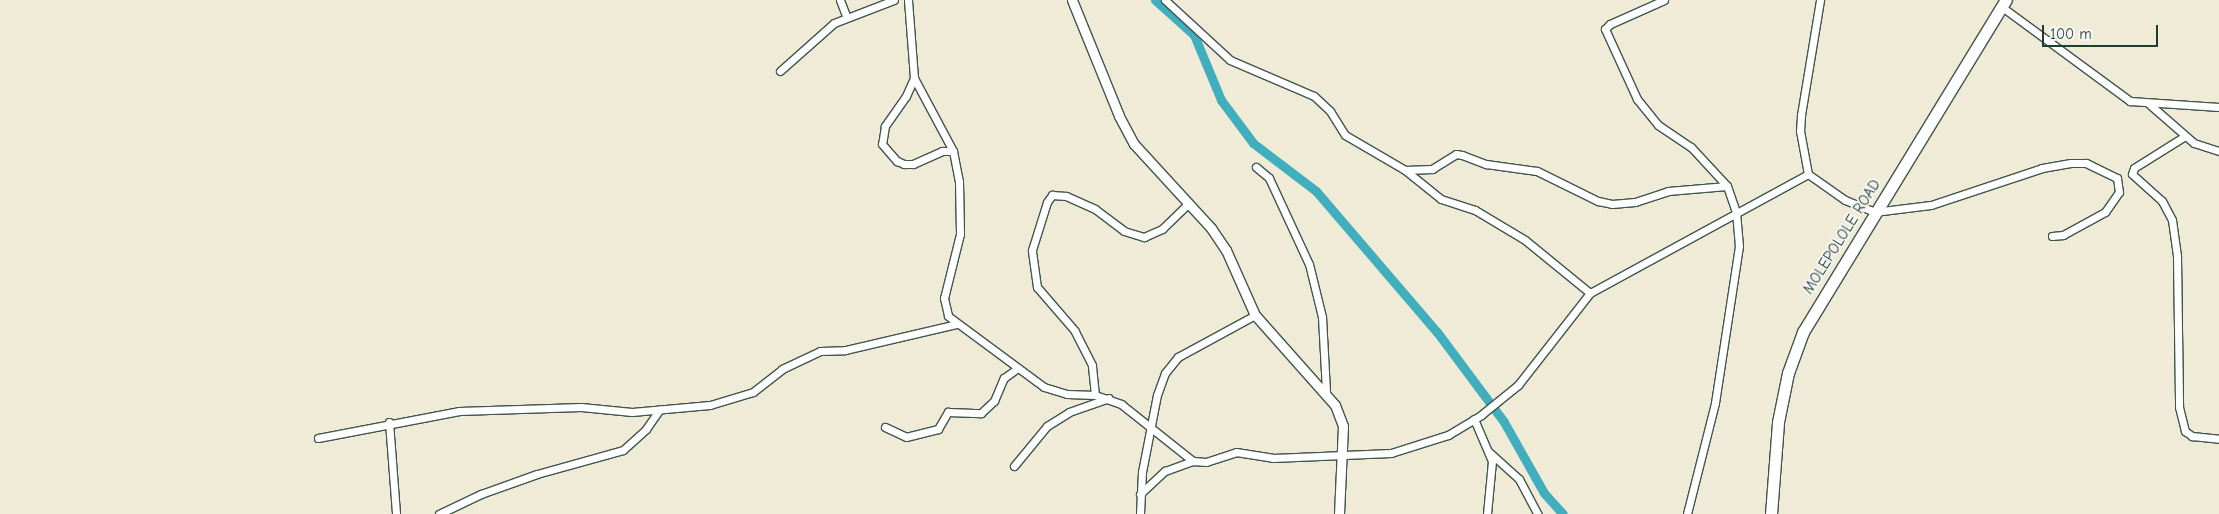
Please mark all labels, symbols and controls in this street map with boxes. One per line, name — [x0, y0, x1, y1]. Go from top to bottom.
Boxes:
scale bar — [2044, 15, 2160, 47]
text: 100 m — [2050, 25, 2092, 43]
street label: MOLEPOLOLE ROAD — [1799, 176, 1885, 298]

